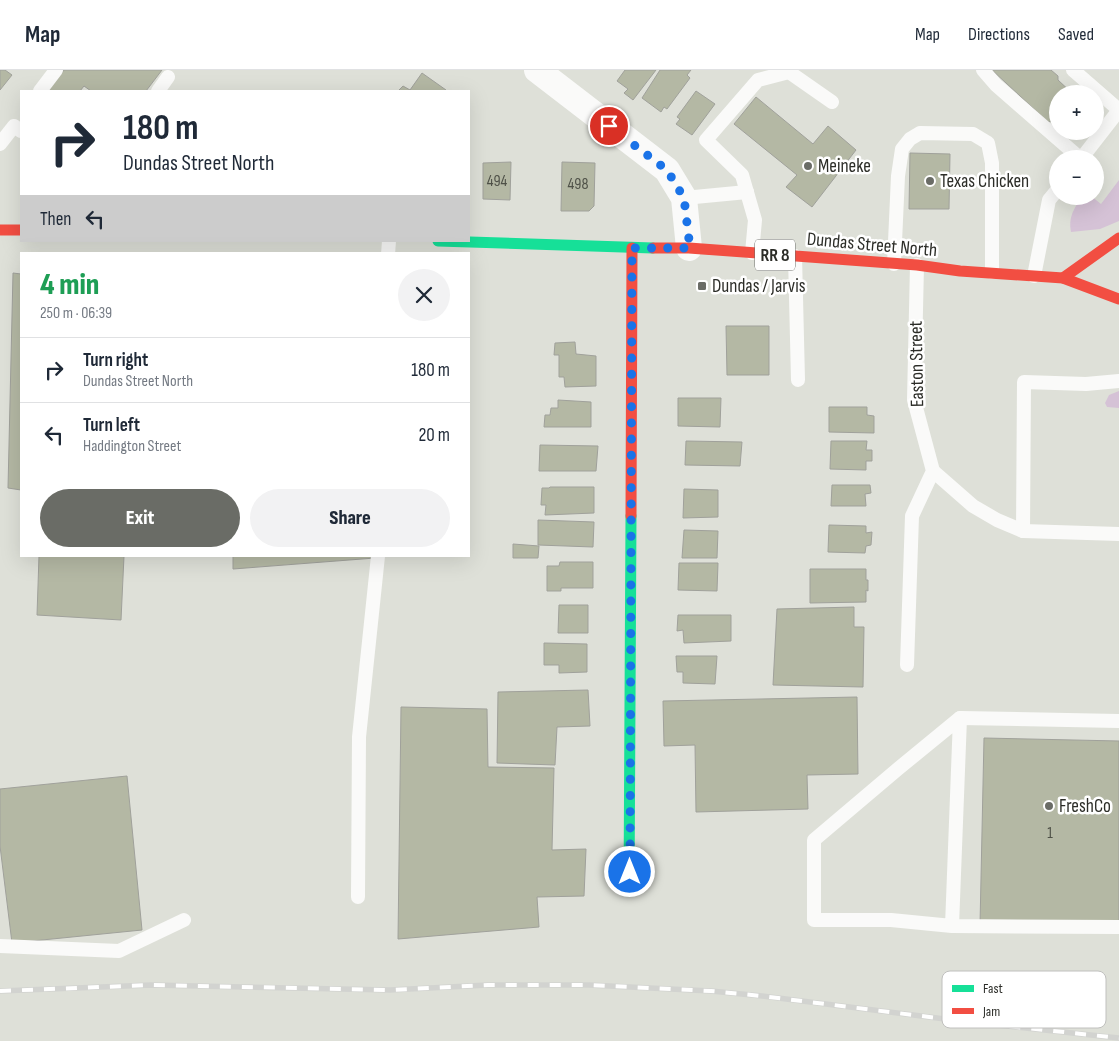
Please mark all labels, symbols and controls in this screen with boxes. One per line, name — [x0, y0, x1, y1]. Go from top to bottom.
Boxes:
text: Map — [25, 20, 60, 49]
text: Map — [915, 24, 940, 45]
text: Directions — [968, 24, 1030, 45]
text: Saved — [1058, 24, 1094, 45]
map controls — [1049, 85, 1104, 205]
button: + — [1049, 85, 1104, 140]
pin — [588, 105, 630, 147]
text: 180 m — [123, 107, 199, 150]
icon: right — [40, 110, 105, 175]
icon: arrive — [595, 112, 623, 140]
text: Dundas Street North — [123, 150, 274, 177]
button: − — [1049, 150, 1104, 205]
place label: Meineke — [818, 155, 871, 178]
marker: Meineke — [802, 160, 814, 172]
place label: Texas Chicken — [940, 170, 1029, 193]
house number: 494 — [487, 172, 508, 191]
house number: 498 — [568, 175, 588, 194]
marker: Texas Chicken — [924, 175, 936, 187]
icon: left — [81, 205, 109, 233]
text: Then — [40, 208, 71, 231]
street label: Dundas Street North — [806, 228, 938, 262]
road number: RR 8 — [755, 240, 795, 270]
text: 4 min — [40, 267, 99, 303]
button: close — [398, 269, 450, 321]
place label: Dundas / Jarvis — [712, 275, 806, 298]
marker: Dundas / Jarvis — [696, 280, 708, 292]
text: 250 m · 06:39 — [40, 304, 112, 323]
street label: Easton Street — [905, 320, 929, 407]
text: Turn right — [83, 349, 148, 372]
icon: right — [40, 356, 68, 384]
text: 180 m — [411, 359, 450, 382]
text: Dundas Street North — [83, 372, 193, 391]
text: Turn left — [83, 414, 140, 437]
icon: left — [40, 421, 68, 449]
text: 20 m — [418, 424, 450, 447]
text: Haddington Street — [83, 437, 181, 456]
button: Exit — [40, 489, 240, 547]
button: Share — [250, 489, 450, 547]
place label: FreshCo — [1059, 795, 1111, 818]
marker: FreshCo — [1043, 800, 1055, 812]
house number: 1 — [1047, 824, 1053, 843]
position arrow — [603, 845, 655, 897]
legend — [942, 971, 1106, 1028]
text: Fast — [983, 980, 1003, 997]
text: Jam — [982, 1003, 1000, 1020]

